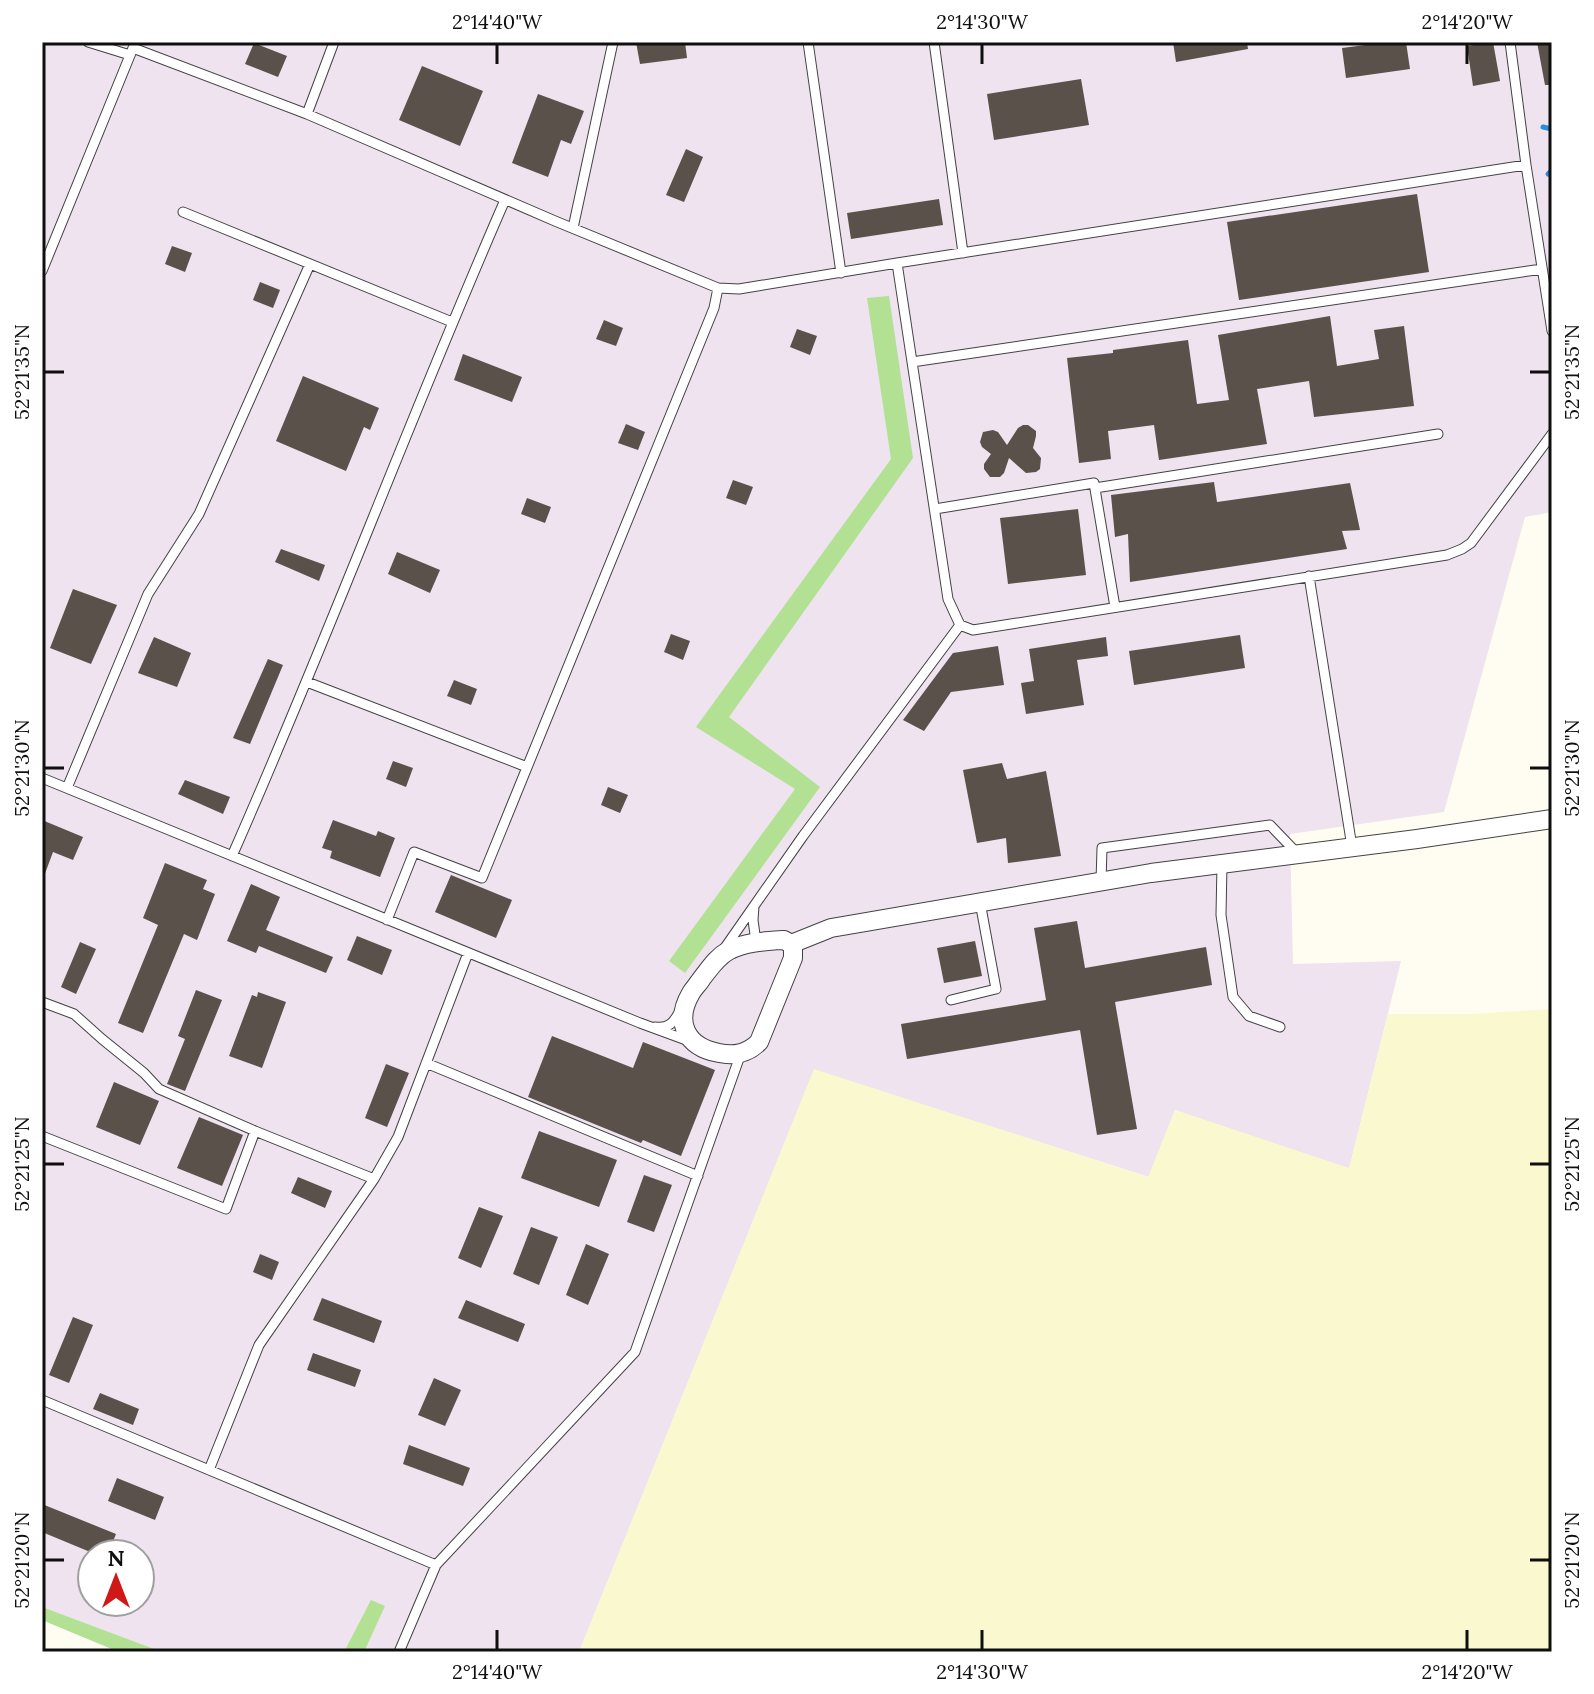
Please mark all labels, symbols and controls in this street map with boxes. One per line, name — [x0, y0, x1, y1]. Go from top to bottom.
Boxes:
text: 2°14'40"W — [452, 9, 543, 34]
text: 2°14'30"W — [936, 9, 1029, 34]
text: 2°14'20"W — [1422, 9, 1514, 34]
text: 52°21'35"N — [9, 324, 34, 420]
text: 52°21'35"N — [1559, 324, 1584, 420]
text: 52°21'30"N — [9, 719, 34, 817]
text: 52°21'30"N — [1559, 719, 1584, 817]
text: 52°21'25"N — [9, 1116, 34, 1212]
text: 52°21'25"N — [1559, 1116, 1584, 1212]
text: 52°21'20"N — [9, 1511, 34, 1609]
text: 52°21'20"N — [1559, 1511, 1584, 1609]
north arrow — [76, 1538, 156, 1618]
text: N — [107, 1544, 125, 1572]
text: 2°14'40"W — [452, 1659, 543, 1684]
text: 2°14'30"W — [936, 1659, 1029, 1684]
text: 2°14'20"W — [1422, 1659, 1514, 1684]

